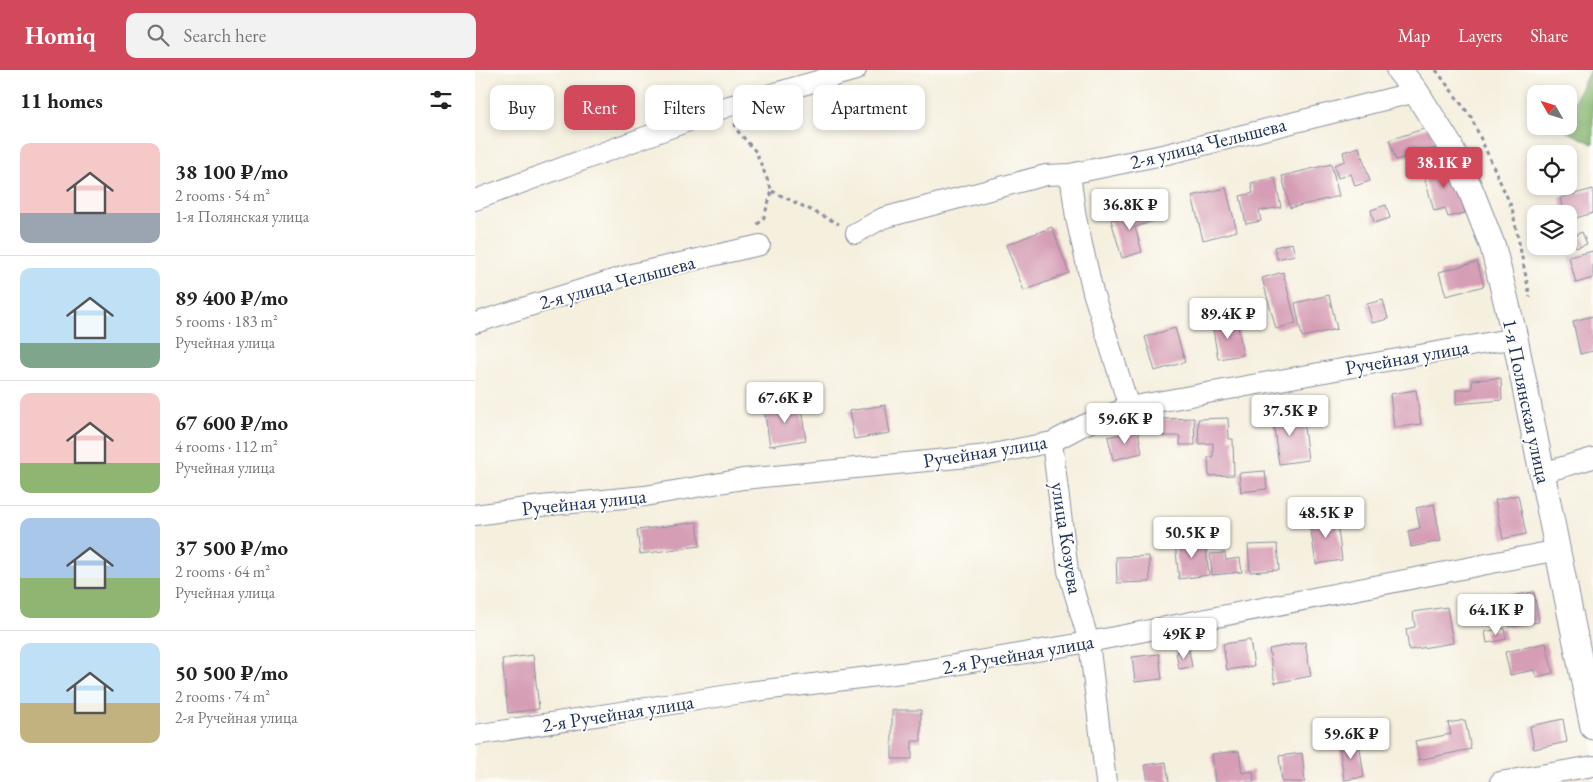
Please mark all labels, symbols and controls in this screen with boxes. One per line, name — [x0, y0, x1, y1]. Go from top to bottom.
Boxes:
search box — [126, 13, 476, 58]
text: Homiq — [25, 20, 96, 51]
icon: search — [144, 21, 172, 49]
text: Search here — [184, 23, 266, 48]
text: Map — [1398, 24, 1430, 47]
text: Layers — [1458, 24, 1502, 47]
text: Share — [1530, 24, 1568, 47]
chip: Buy — [490, 85, 554, 130]
chip: Rent — [564, 85, 635, 130]
chip: Filters — [645, 85, 723, 130]
chip: New — [733, 85, 803, 130]
chip: Apartment — [813, 85, 925, 130]
north arrow — [1527, 85, 1577, 135]
map controls — [1527, 85, 1577, 255]
icon: filters — [427, 86, 455, 114]
text: 11 homes — [20, 87, 103, 114]
street label: 2-я улица Челышева — [1127, 111, 1289, 175]
button: locate — [1527, 145, 1577, 195]
pin: 38.1K ₽ — [1398, 146, 1490, 189]
text: 38.1K ₽ — [1416, 152, 1472, 173]
text: 38 100 ₽/mo — [175, 158, 288, 185]
icon: home — [60, 163, 120, 223]
text: 2 rooms · 54 m² — [175, 185, 270, 206]
pin: 36.8K ₽ — [1084, 189, 1176, 231]
text: 36.8K ₽ — [1102, 194, 1158, 215]
button: layers — [1527, 205, 1577, 255]
text: 1-я Полянская улица — [175, 206, 309, 227]
street label: 2-я улица Челышева — [536, 249, 698, 315]
text: 89 400 ₽/mo — [175, 284, 288, 311]
icon: home — [60, 288, 120, 348]
pin: 89.4K ₽ — [1182, 298, 1274, 340]
text: 89.4K ₽ — [1200, 303, 1256, 324]
text: 5 rooms · 183 m² — [175, 311, 278, 332]
street label: 1-я Полянская улица — [1497, 316, 1557, 486]
text: Ручейная улица — [175, 332, 275, 353]
street label: Ручейная улица — [1343, 333, 1471, 381]
pin: 67.6K ₽ — [739, 382, 831, 424]
text: 67.6K ₽ — [757, 387, 813, 408]
pin: 37.5K ₽ — [1244, 394, 1336, 437]
text: 37.5K ₽ — [1262, 400, 1318, 421]
pin: 59.6K ₽ — [1079, 402, 1171, 445]
text: 59.6K ₽ — [1097, 408, 1153, 429]
text: 67 600 ₽/mo — [175, 409, 288, 436]
icon: home — [60, 413, 120, 473]
street label: Ручейная улица — [921, 428, 1049, 474]
text: 4 rooms · 112 m² — [175, 436, 278, 457]
text: Ручейная улица — [175, 457, 275, 478]
street label: улица Козуева — [1045, 480, 1089, 596]
street label: Ручейная улица — [520, 483, 648, 521]
pin: 48.5K ₽ — [1280, 496, 1372, 539]
text: 48.5K ₽ — [1298, 502, 1354, 523]
pin: 50.5K ₽ — [1146, 516, 1238, 559]
text: 50.5K ₽ — [1164, 522, 1220, 543]
text: 37 500 ₽/mo — [175, 534, 288, 561]
icon: home — [60, 538, 120, 598]
text: 2 rooms · 64 m² — [175, 561, 270, 582]
text: Ручейная улица — [175, 582, 275, 603]
pin: 64.1K ₽ — [1450, 594, 1542, 636]
text: 64.1K ₽ — [1468, 599, 1524, 620]
pin: 49K ₽ — [1149, 618, 1219, 660]
text: 49K ₽ — [1163, 623, 1205, 644]
street label: 2-я Ручейная улица — [940, 628, 1096, 680]
text: 50 500 ₽/mo — [175, 659, 288, 686]
icon: home — [60, 663, 120, 723]
text: 2 rooms · 74 m² — [175, 686, 270, 707]
street label: 2-я Ручейная улица — [540, 688, 696, 738]
text: 2-я Ручейная улица — [175, 707, 298, 728]
pin: 59.6K ₽ — [1305, 718, 1397, 760]
text: 59.6K ₽ — [1323, 723, 1379, 744]

